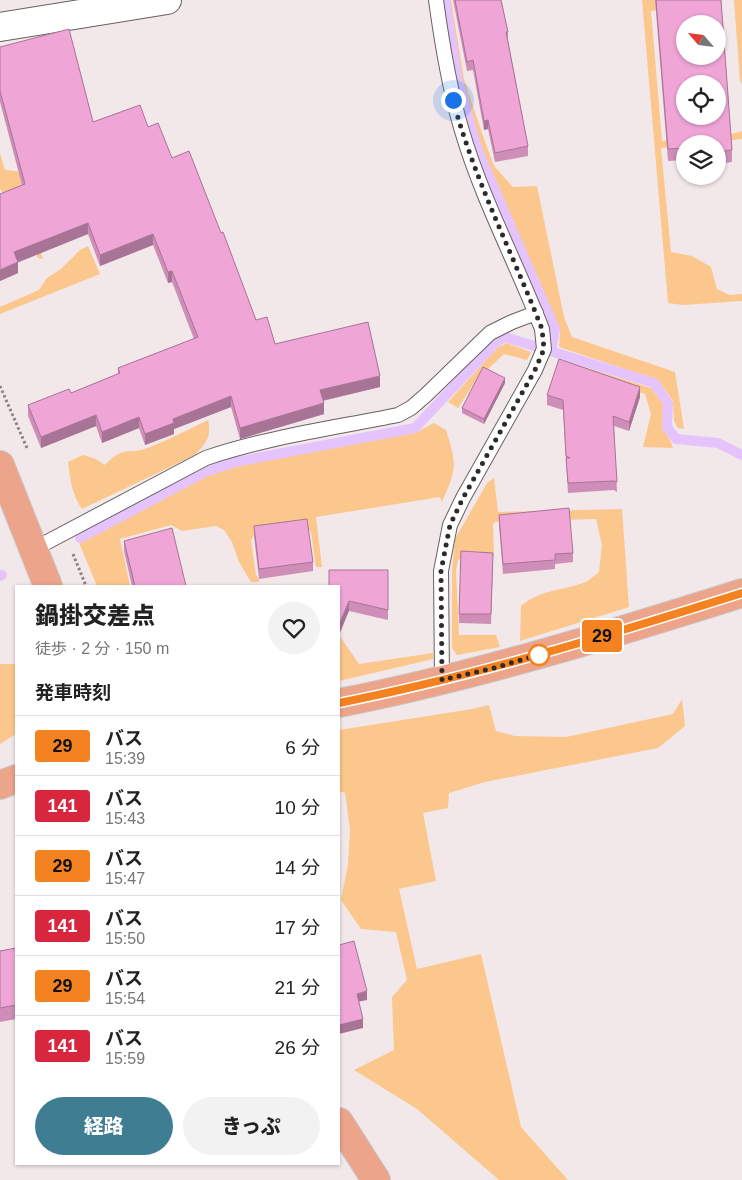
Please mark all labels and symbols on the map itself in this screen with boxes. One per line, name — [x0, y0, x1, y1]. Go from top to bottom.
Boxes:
north arrow — [676, 15, 726, 65]
your location — [441, 88, 466, 113]
line badge: 29 — [580, 620, 624, 652]
unlabelled marker — [528, 644, 550, 666]

